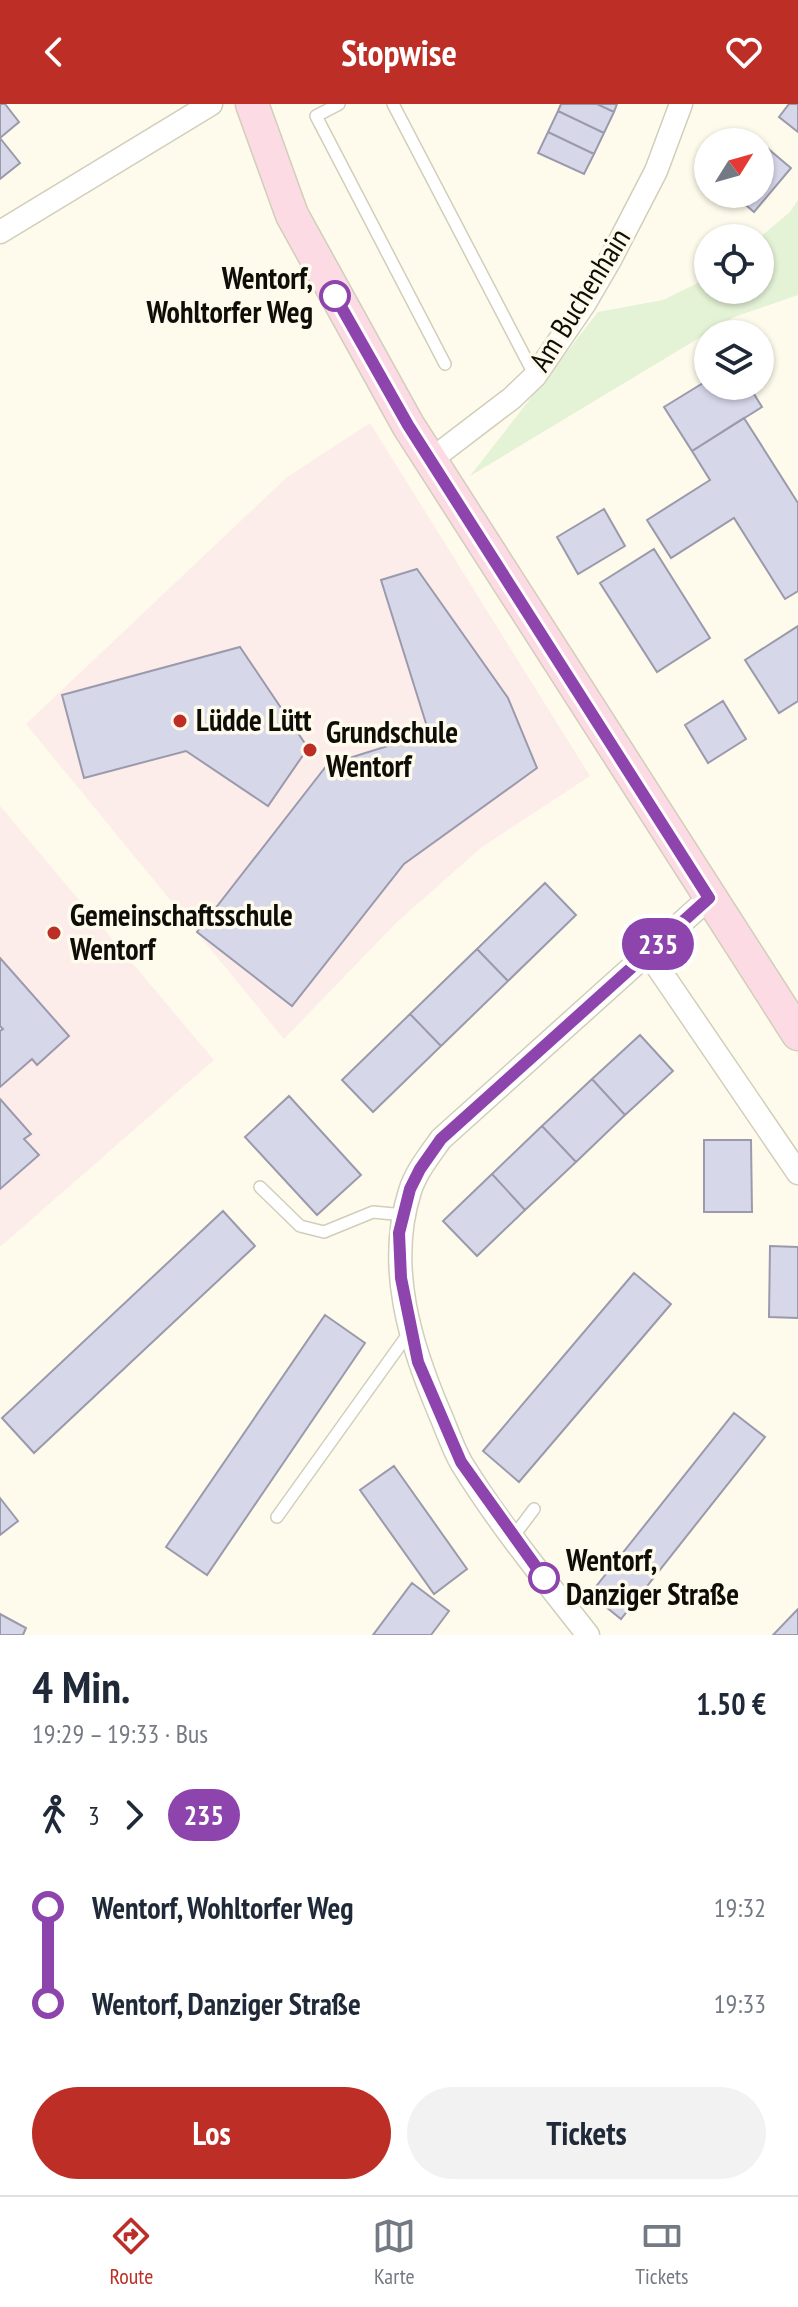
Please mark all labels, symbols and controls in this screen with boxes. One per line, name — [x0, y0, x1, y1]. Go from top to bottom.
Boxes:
text: Stopwise — [341, 29, 457, 76]
icon: back — [32, 30, 76, 74]
icon: heart — [722, 30, 766, 74]
north arrow — [694, 128, 774, 208]
map controls — [694, 128, 774, 400]
street label: Am Buchenhain — [519, 220, 638, 378]
button: locate — [694, 224, 774, 304]
place label: Wentorf, Wohltorfer Weg — [145, 258, 313, 331]
marker: Wentorf, Wohltorfer Weg — [320, 281, 350, 311]
button: layers — [694, 320, 774, 400]
place label: Lüdde Lütt — [196, 700, 312, 739]
marker: Lüdde Lütt — [171, 712, 189, 730]
place label: Grundschule Wentorf — [325, 712, 458, 785]
marker: Grundschule Wentorf — [301, 741, 319, 759]
place label: Gemeinschaftsschule Wentorf — [69, 895, 293, 968]
line badge: 235 — [612, 918, 704, 970]
marker: Gemeinschaftsschule Wentorf — [45, 924, 63, 942]
text: 235 — [638, 925, 678, 962]
place label: Wentorf, Danziger Straße — [565, 1540, 739, 1613]
marker: Wentorf, Danziger Straße — [529, 1563, 559, 1593]
text: 4 Min. — [32, 1658, 130, 1715]
text: 1.50 € — [696, 1684, 766, 1723]
text: 19:29 – 19:33 · Bus — [32, 1717, 208, 1750]
icon: walk — [32, 1793, 76, 1837]
icon: forward — [112, 1793, 156, 1837]
text: 235 — [184, 1796, 224, 1833]
text: 3 — [88, 1799, 100, 1832]
text: Wentorf, Wohltorfer Weg — [92, 1888, 354, 1927]
text: 19:32 — [714, 1891, 766, 1924]
text: Wentorf, Danziger Straße — [92, 1984, 361, 2023]
text: 19:33 — [714, 1987, 766, 2020]
button: Los — [32, 2087, 391, 2179]
button: Tickets — [407, 2087, 766, 2179]
tab: Route — [109, 2214, 153, 2290]
tab: Karte — [372, 2214, 416, 2290]
tab: Tickets — [635, 2214, 689, 2290]

